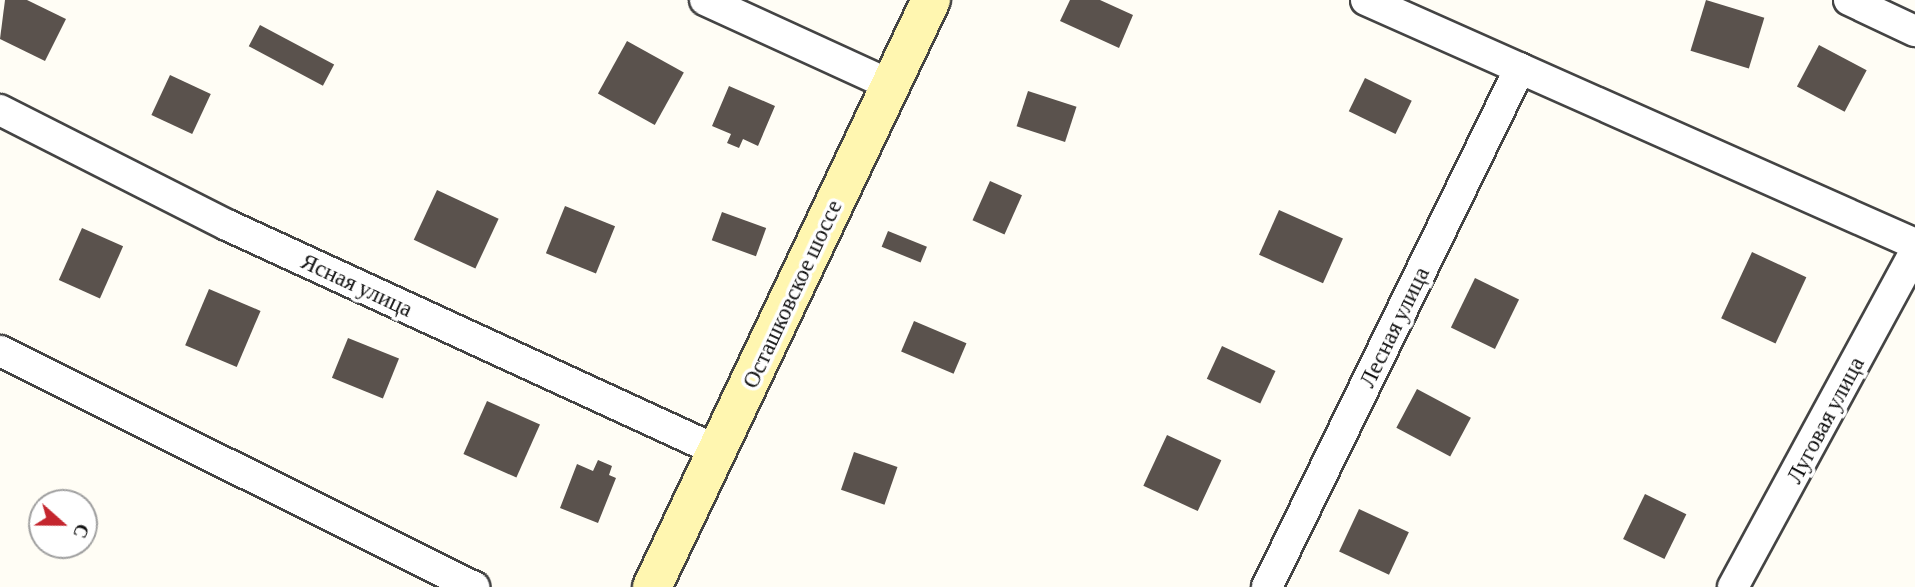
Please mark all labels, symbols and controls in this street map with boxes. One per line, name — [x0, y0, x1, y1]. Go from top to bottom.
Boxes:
street label: Осташковское шоссе — [736, 195, 848, 393]
street label: Ясная улица — [297, 247, 417, 323]
street label: Лесная улица — [1353, 262, 1435, 392]
street label: Луговая улица — [1780, 352, 1870, 488]
north arrow — [28, 489, 98, 559]
text: С — [69, 521, 93, 541]

